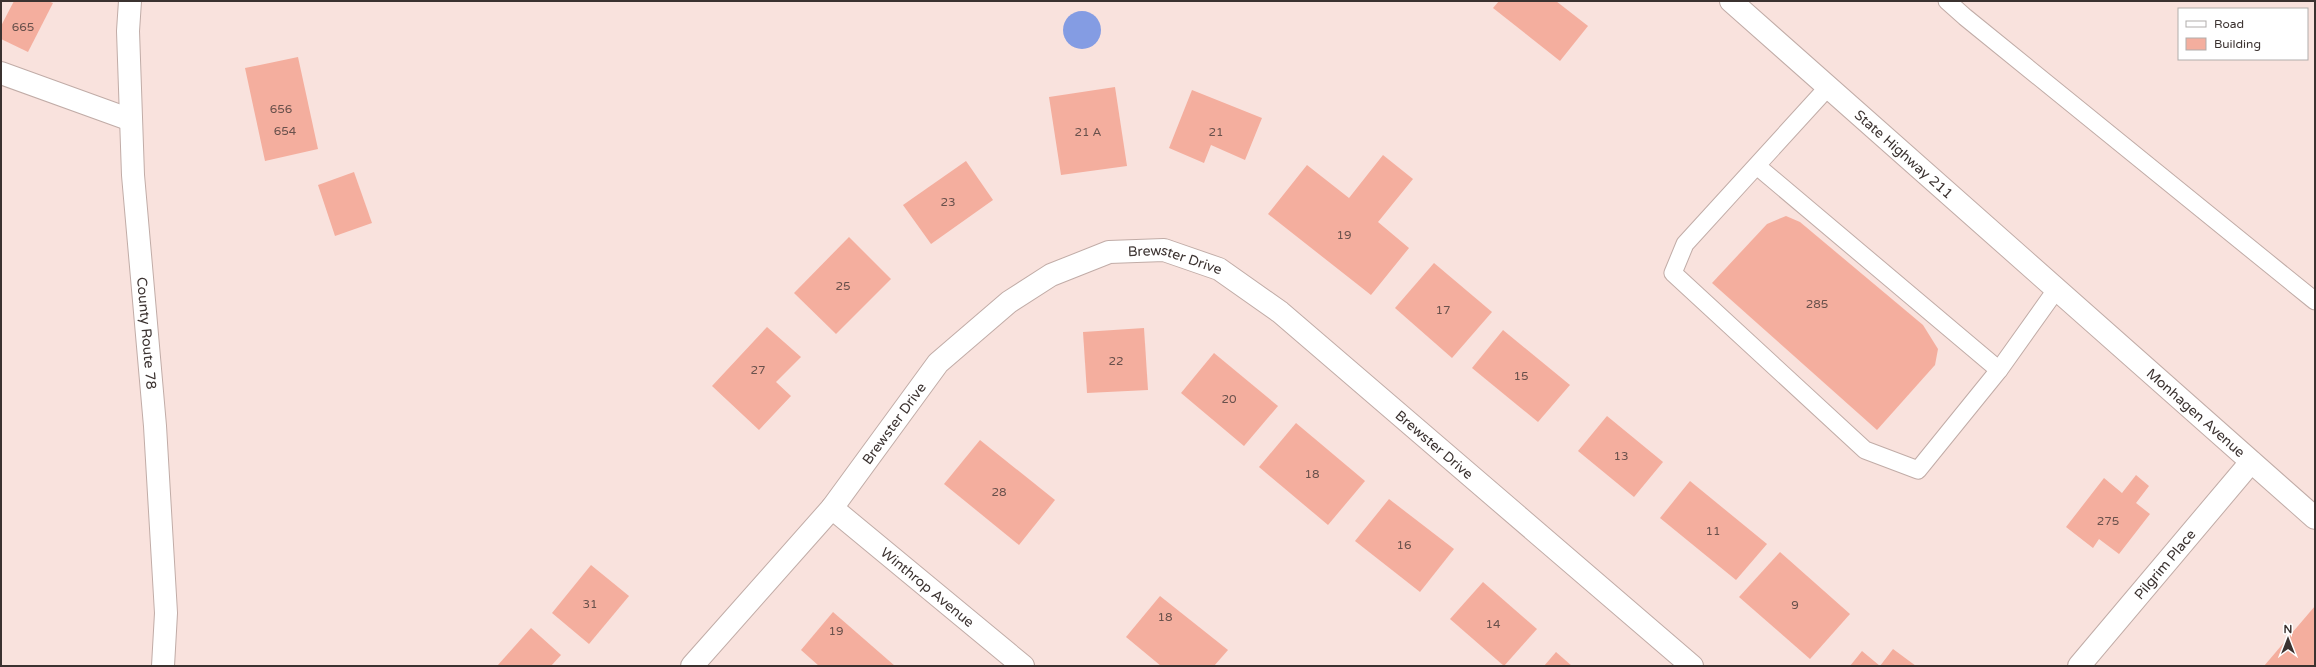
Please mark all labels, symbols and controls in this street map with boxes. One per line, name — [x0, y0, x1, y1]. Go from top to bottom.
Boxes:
legend — [2178, 8, 2308, 60]
text: Road — [2214, 17, 2244, 31]
house number: 665 — [12, 20, 34, 34]
text: Building — [2214, 37, 2261, 51]
house number: 656 — [270, 102, 292, 116]
street label: State Highway 211 — [1851, 106, 1956, 203]
house number: 654 — [274, 124, 297, 138]
house number: 21 A — [1074, 125, 1102, 139]
house number: 21 — [1208, 125, 1224, 139]
house number: 23 — [940, 195, 956, 209]
house number: 19 — [1336, 228, 1352, 242]
street label: Brewster Drive — [1127, 242, 1224, 278]
street label: County Route 78 — [133, 276, 160, 390]
house number: 25 — [835, 279, 851, 293]
house number: 285 — [1806, 297, 1828, 311]
house number: 17 — [1435, 303, 1451, 317]
house number: 22 — [1108, 354, 1124, 368]
house number: 27 — [750, 363, 766, 377]
street label: Monhagen Avenue — [2143, 365, 2248, 461]
house number: 15 — [1513, 369, 1529, 383]
street label: Brewster Drive — [859, 379, 930, 468]
house number: 20 — [1221, 392, 1237, 406]
street label: Brewster Drive — [1392, 407, 1476, 483]
house number: 13 — [1613, 449, 1629, 463]
house number: 18 — [1304, 467, 1320, 481]
house number: 28 — [991, 485, 1007, 499]
house number: 275 — [2097, 514, 2119, 528]
house number: 11 — [1705, 524, 1721, 538]
street label: Pilgrim Place — [2131, 526, 2200, 603]
house number: 16 — [1396, 538, 1412, 552]
street label: Winthrop Avenue — [877, 544, 977, 631]
house number: 31 — [582, 597, 598, 611]
house number: 9 — [1791, 598, 1799, 612]
house number: 18 — [1157, 610, 1173, 624]
house number: 14 — [1485, 617, 1501, 631]
north arrow — [2268, 619, 2308, 659]
text: N — [2284, 623, 2292, 636]
house number: 19 — [828, 624, 844, 638]

